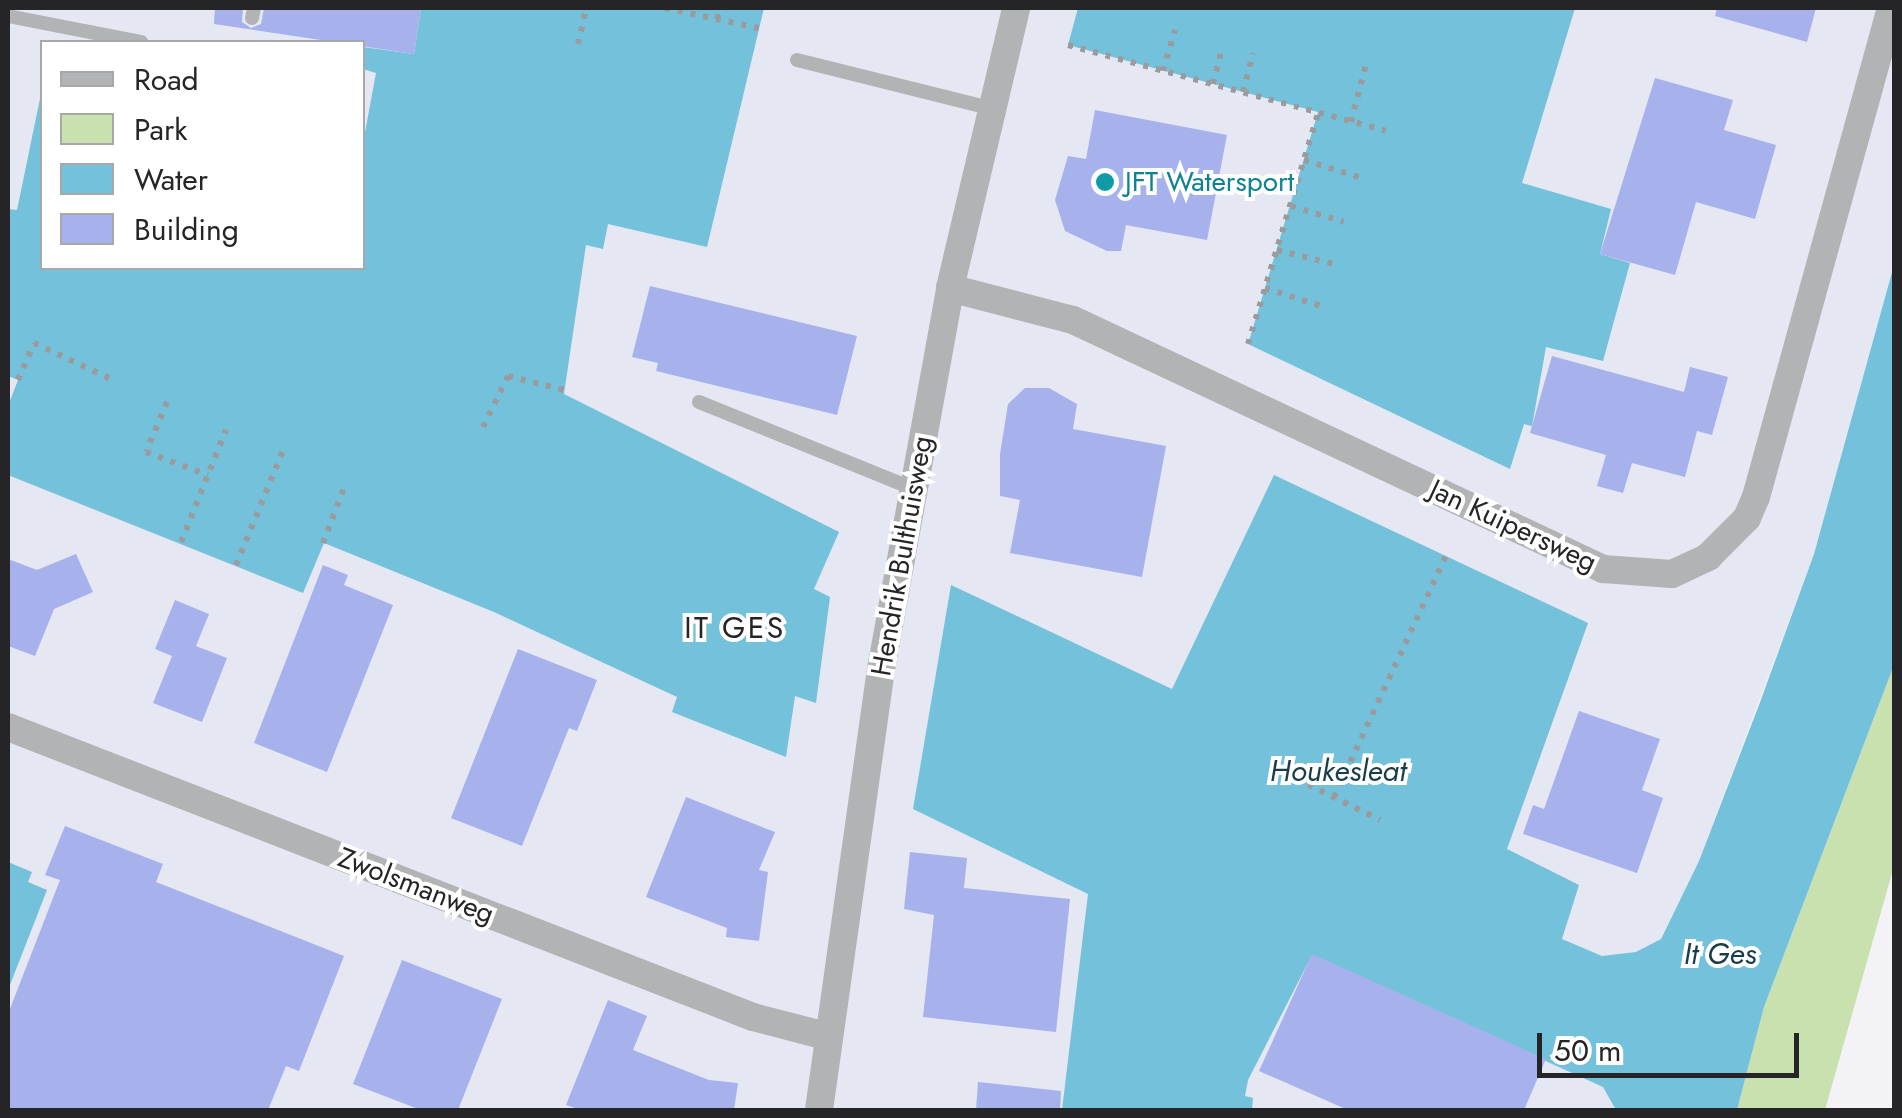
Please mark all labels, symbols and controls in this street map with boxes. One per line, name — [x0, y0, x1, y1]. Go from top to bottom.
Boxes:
legend — [40, 40, 365, 270]
text: Road — [134, 58, 199, 101]
text: Park — [134, 108, 187, 151]
text: Water — [134, 158, 208, 201]
place label: JFT Watersport — [1125, 165, 1294, 199]
marker: JFT Watersport — [1094, 171, 1116, 193]
text: Building — [134, 208, 239, 251]
street label: Hendrik Bulthuisweg — [864, 433, 940, 679]
street label: Jan Kuipersweg — [1424, 473, 1602, 579]
district label: IT GES — [684, 610, 786, 646]
water label: Houkesleat — [1270, 753, 1406, 789]
street label: Zwolsmanweg — [333, 841, 499, 931]
water label: It Ges — [1684, 936, 1756, 972]
scale bar — [1542, 1013, 1804, 1075]
text: 50 m — [1554, 1029, 1621, 1072]

